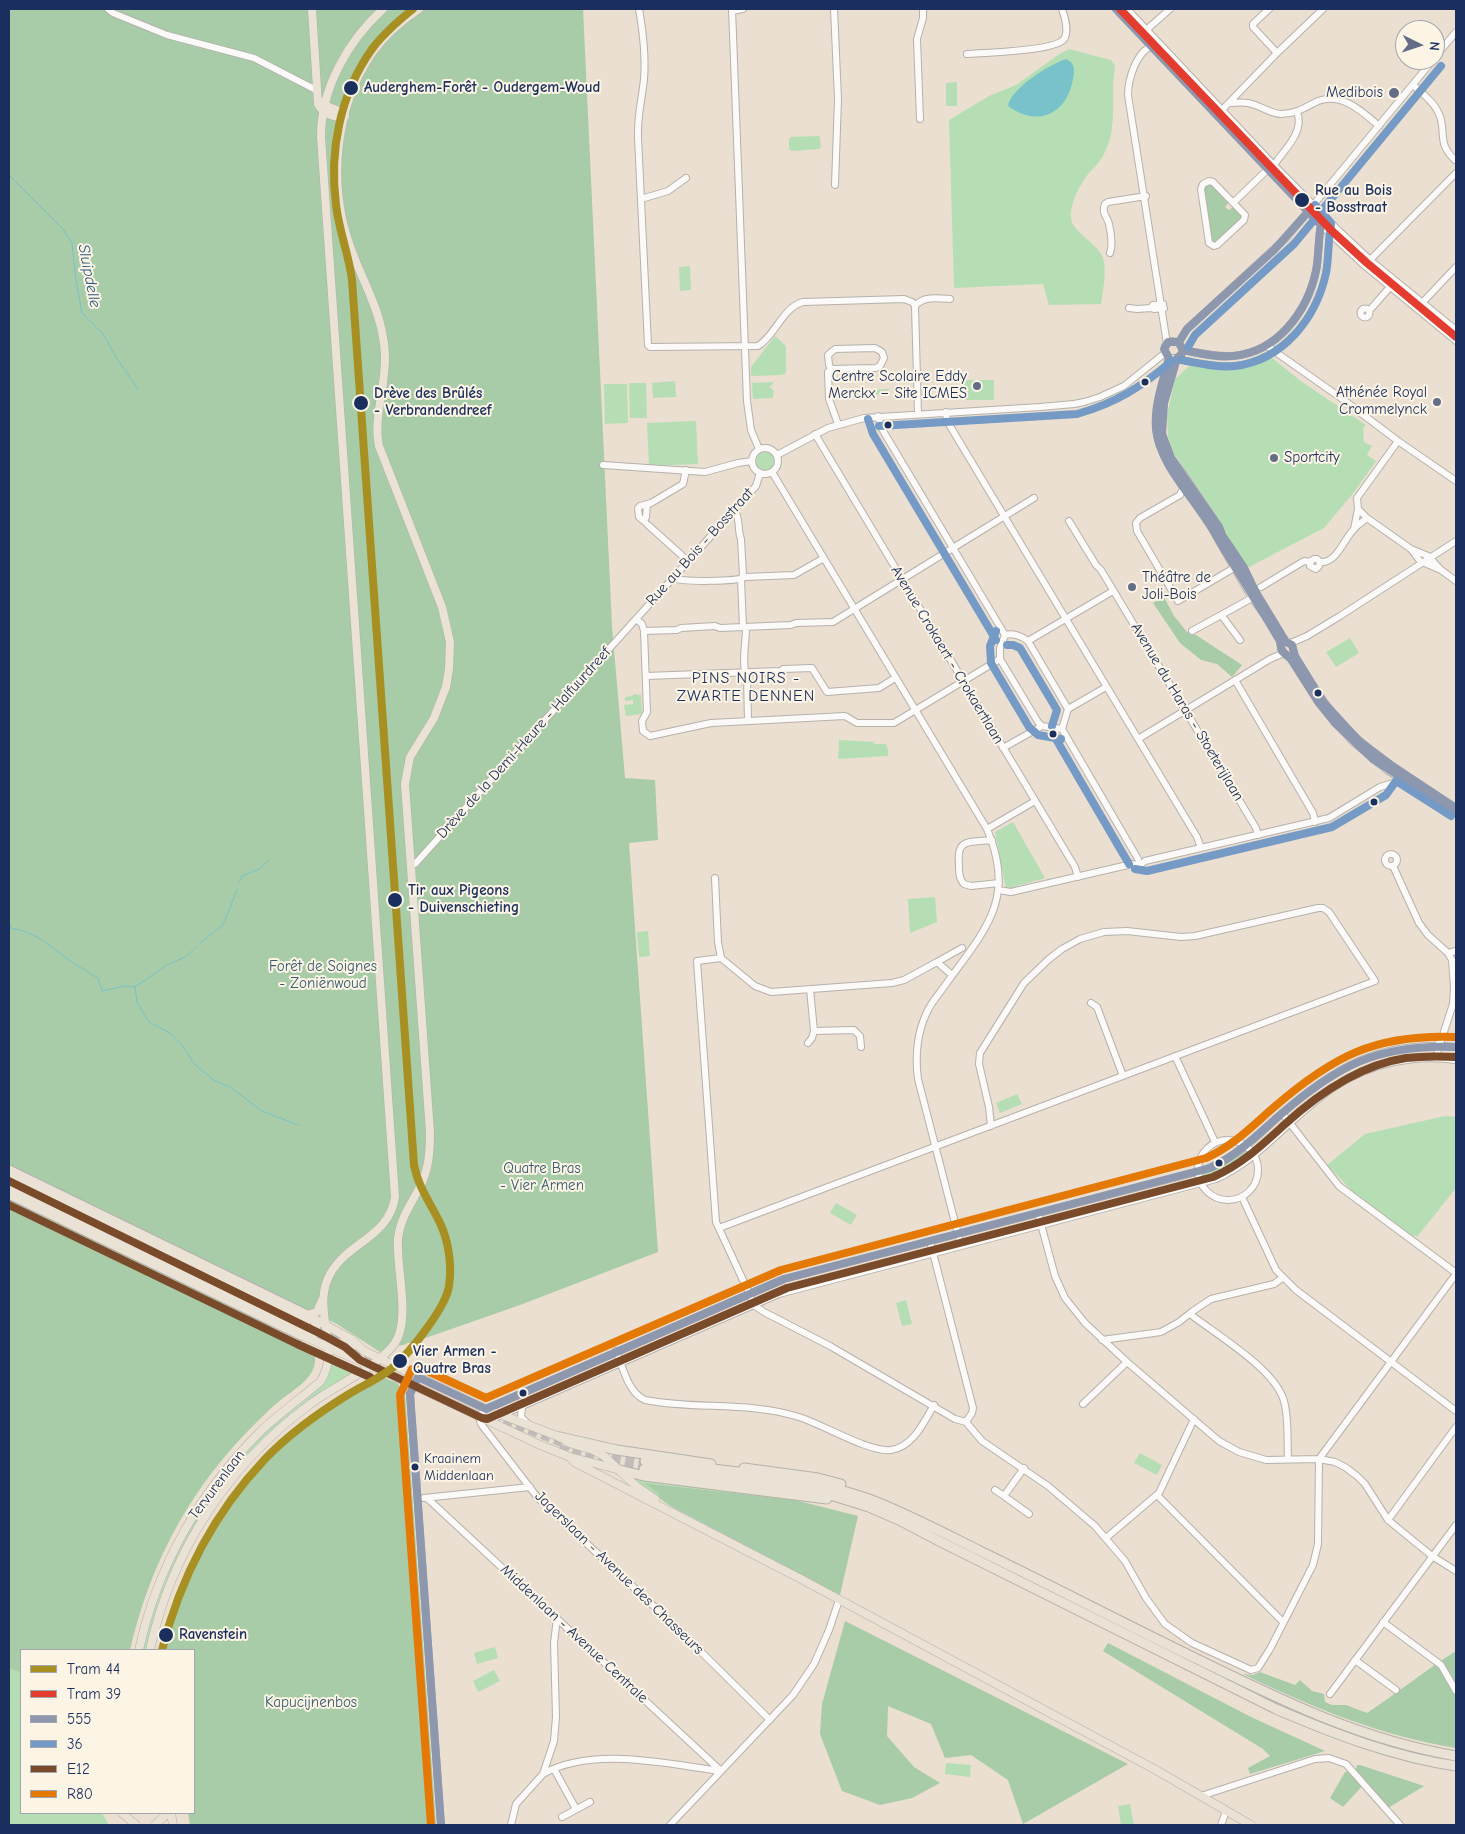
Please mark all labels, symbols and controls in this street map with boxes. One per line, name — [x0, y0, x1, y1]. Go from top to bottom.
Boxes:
north arrow — [1395, 20, 1445, 70]
text: N — [1426, 41, 1443, 51]
marker: Auderghem-Forêt - Oudergem-Woud — [342, 79, 360, 97]
place label: Auderghem-Forêt - Oudergem-Woud — [364, 79, 600, 97]
place label: Medibois — [1326, 84, 1383, 102]
marker: Medibois — [1387, 86, 1401, 100]
place label: Rue au Bois - Bosstraat — [1315, 182, 1392, 217]
marker: Rue au Bois - Bosstraat — [1293, 191, 1311, 209]
water label: Sluipdelle — [73, 243, 105, 309]
place label: Centre Scolaire Eddy Merckx – Site ICMES — [828, 368, 967, 403]
unlabelled marker — [1140, 377, 1150, 387]
marker: Centre Scolaire Eddy Merckx – Site ICMES — [971, 380, 983, 392]
place label: Athénée Royal Crommelynck — [1336, 384, 1427, 419]
place label: Drève des Brûlés - Verbrandendreef — [374, 385, 492, 420]
marker: Drève des Brûlés - Verbrandendreef — [352, 394, 370, 412]
marker: Athénée Royal Crommelynck — [1431, 396, 1443, 408]
unlabelled marker — [883, 420, 893, 430]
place label: Sportcity — [1284, 449, 1340, 467]
marker: Sportcity — [1268, 452, 1280, 464]
street label: Rue au Bois - Bosstraat — [643, 485, 757, 609]
street label: Avenue Crokaert - Crokaertlaan — [887, 563, 1007, 747]
place label: Théâtre de Joli-Bois — [1142, 569, 1211, 604]
marker: Théâtre de Joli-Bois — [1126, 581, 1138, 593]
street label: Avenue du Haras - Stoeterijlaan — [1127, 620, 1247, 804]
street label: Drève de la Demi-Heure - Halfuurdreef — [433, 644, 615, 842]
district label: PINS NOIRS - ZWARTE DENNEN — [675, 668, 817, 706]
unlabelled marker — [1313, 688, 1323, 698]
unlabelled marker — [1048, 729, 1058, 739]
unlabelled marker — [1369, 797, 1379, 807]
place label: Tir aux Pigeons - Duivenschieting — [408, 882, 519, 917]
marker: Tir aux Pigeons - Duivenschieting — [386, 891, 404, 909]
park label: Forêt de Soignes - Zoniënwoud — [269, 958, 377, 993]
unlabelled marker — [1214, 1158, 1224, 1168]
park label: Quatre Bras - Vier Armen — [500, 1160, 584, 1195]
place label: Vier Armen - Quatre Bras — [413, 1343, 497, 1378]
marker: Vier Armen - Quatre Bras — [391, 1352, 409, 1370]
unlabelled marker — [518, 1388, 528, 1398]
street label: Tervurenlaan — [185, 1447, 249, 1523]
place label: Kraainem Middenlaan — [424, 1451, 494, 1484]
marker: Kraainem Middenlaan — [410, 1462, 420, 1472]
street label: Jagerslaan - Avenue des Chasseurs — [531, 1487, 707, 1659]
street label: Middenlaan - Avenue Centrale — [497, 1561, 651, 1707]
marker: Ravenstein — [157, 1626, 175, 1644]
place label: Ravenstein — [179, 1626, 247, 1644]
legend — [20, 1649, 195, 1814]
text: Tram 44 — [67, 1660, 120, 1678]
text: Tram 39 — [67, 1685, 121, 1703]
park label: Kapucijnenbos — [265, 1694, 357, 1712]
text: 555 — [67, 1710, 91, 1728]
text: 36 — [67, 1735, 83, 1753]
text: E12 — [67, 1760, 90, 1778]
text: R80 — [67, 1785, 93, 1803]

